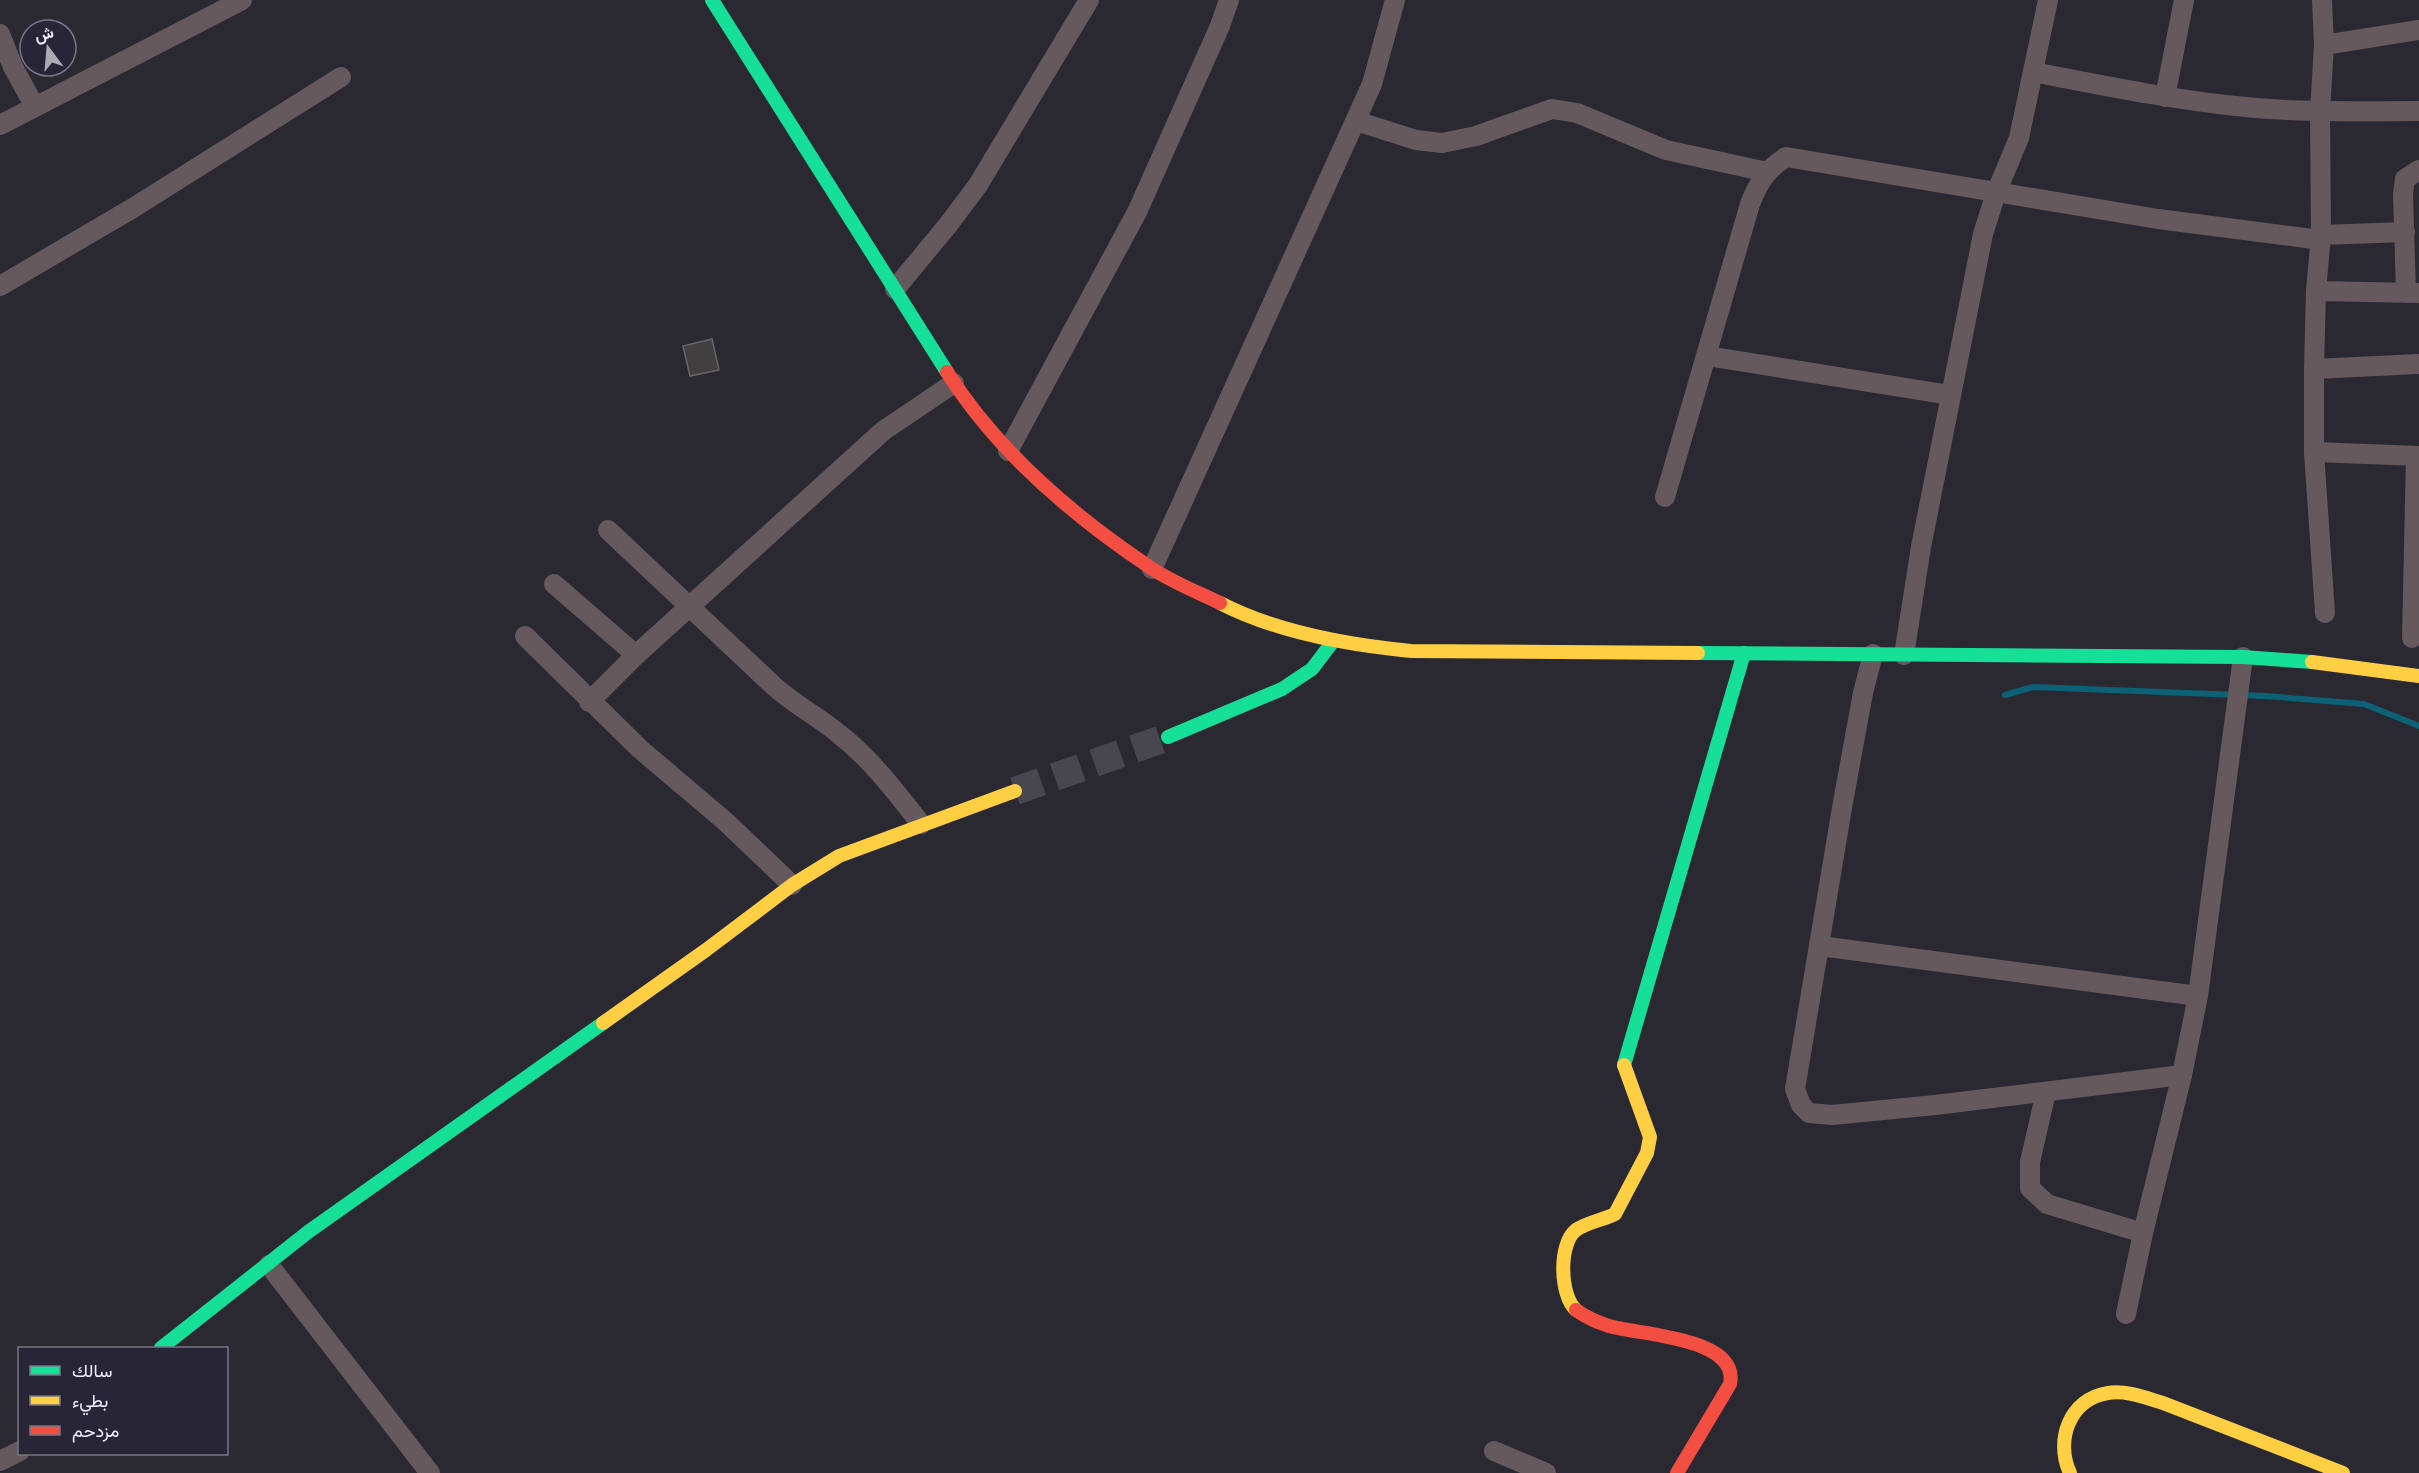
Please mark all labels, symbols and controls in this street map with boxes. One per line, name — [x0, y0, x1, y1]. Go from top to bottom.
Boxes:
north arrow — [18, 18, 78, 78]
text: ش — [32, 21, 56, 48]
legend — [18, 1347, 228, 1455]
text: سالك — [72, 1359, 112, 1384]
text: بطيء — [72, 1389, 108, 1416]
text: مزدحم — [72, 1419, 119, 1444]

